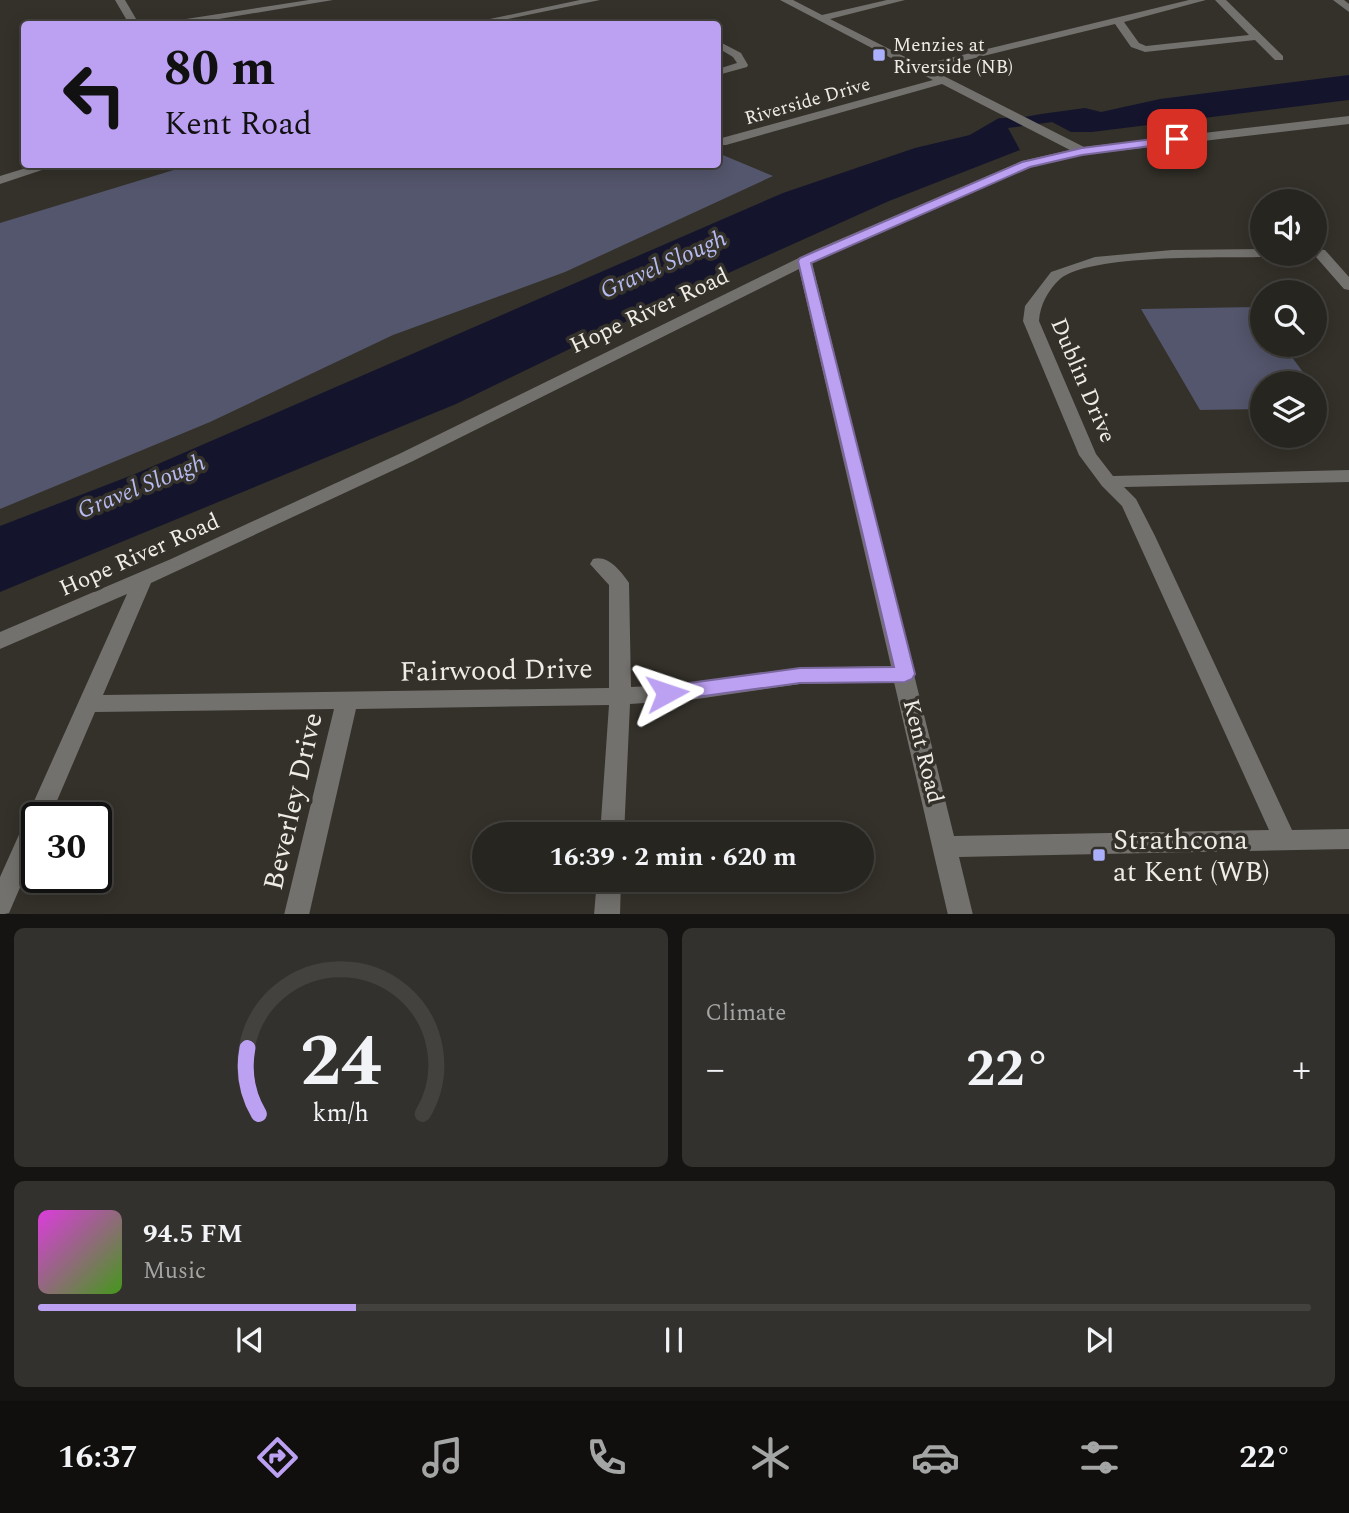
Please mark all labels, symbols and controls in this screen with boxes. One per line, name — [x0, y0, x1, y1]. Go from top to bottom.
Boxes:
place label: Menzies at Riverside (NB) — [893, 31, 1013, 82]
text: 80 m — [164, 32, 275, 107]
marker: Menzies at Riverside (NB) — [871, 47, 887, 63]
icon: left — [49, 49, 140, 140]
street label: Riverside Drive — [741, 70, 874, 133]
text: Kent Road — [164, 100, 312, 149]
pin — [1147, 109, 1207, 169]
icon: arrive — [1158, 120, 1196, 158]
map controls — [1250, 189, 1327, 448]
button: sound — [1250, 189, 1327, 266]
water label: Gravel Slough — [594, 221, 733, 309]
street label: Hope River Road — [564, 259, 735, 364]
button: search — [1250, 280, 1327, 357]
street label: Dublin Drive — [1041, 313, 1125, 449]
button: layers — [1250, 371, 1327, 448]
water label: Gravel Slough — [72, 445, 211, 529]
street label: Hope River Road — [54, 504, 226, 606]
street label: Fairwood Drive — [399, 647, 593, 694]
position arrow — [630, 656, 704, 730]
street label: Kent Road — [893, 696, 952, 807]
street label: Beverley Drive — [252, 708, 335, 894]
speed limit sign: 30 — [21, 802, 112, 893]
place label: Strathcona at Kent (WB) — [1113, 819, 1270, 894]
text: 16:39 · 2 min · 620 m — [549, 837, 797, 877]
marker: Strathcona at Kent (WB) — [1091, 847, 1107, 863]
text: Climate — [706, 996, 786, 1031]
text: 24 — [300, 1007, 382, 1118]
text: 22° — [966, 1030, 1050, 1109]
text: − — [706, 1041, 725, 1099]
text: + — [1292, 1041, 1311, 1099]
text: km/h — [313, 1094, 369, 1132]
text: 94.5 FM — [143, 1214, 243, 1254]
text: Music — [143, 1254, 206, 1289]
icon: previous — [231, 1321, 269, 1359]
icon: pause — [655, 1321, 693, 1359]
icon: next — [1080, 1321, 1118, 1359]
text: 16:37 — [58, 1433, 138, 1482]
icon: directions — [253, 1433, 302, 1482]
icon: music — [418, 1433, 467, 1482]
icon: phone — [582, 1433, 631, 1482]
icon: climate — [746, 1433, 795, 1482]
icon: car — [911, 1433, 960, 1482]
icon: filters — [1075, 1433, 1124, 1482]
text: 22° — [1239, 1433, 1291, 1482]

